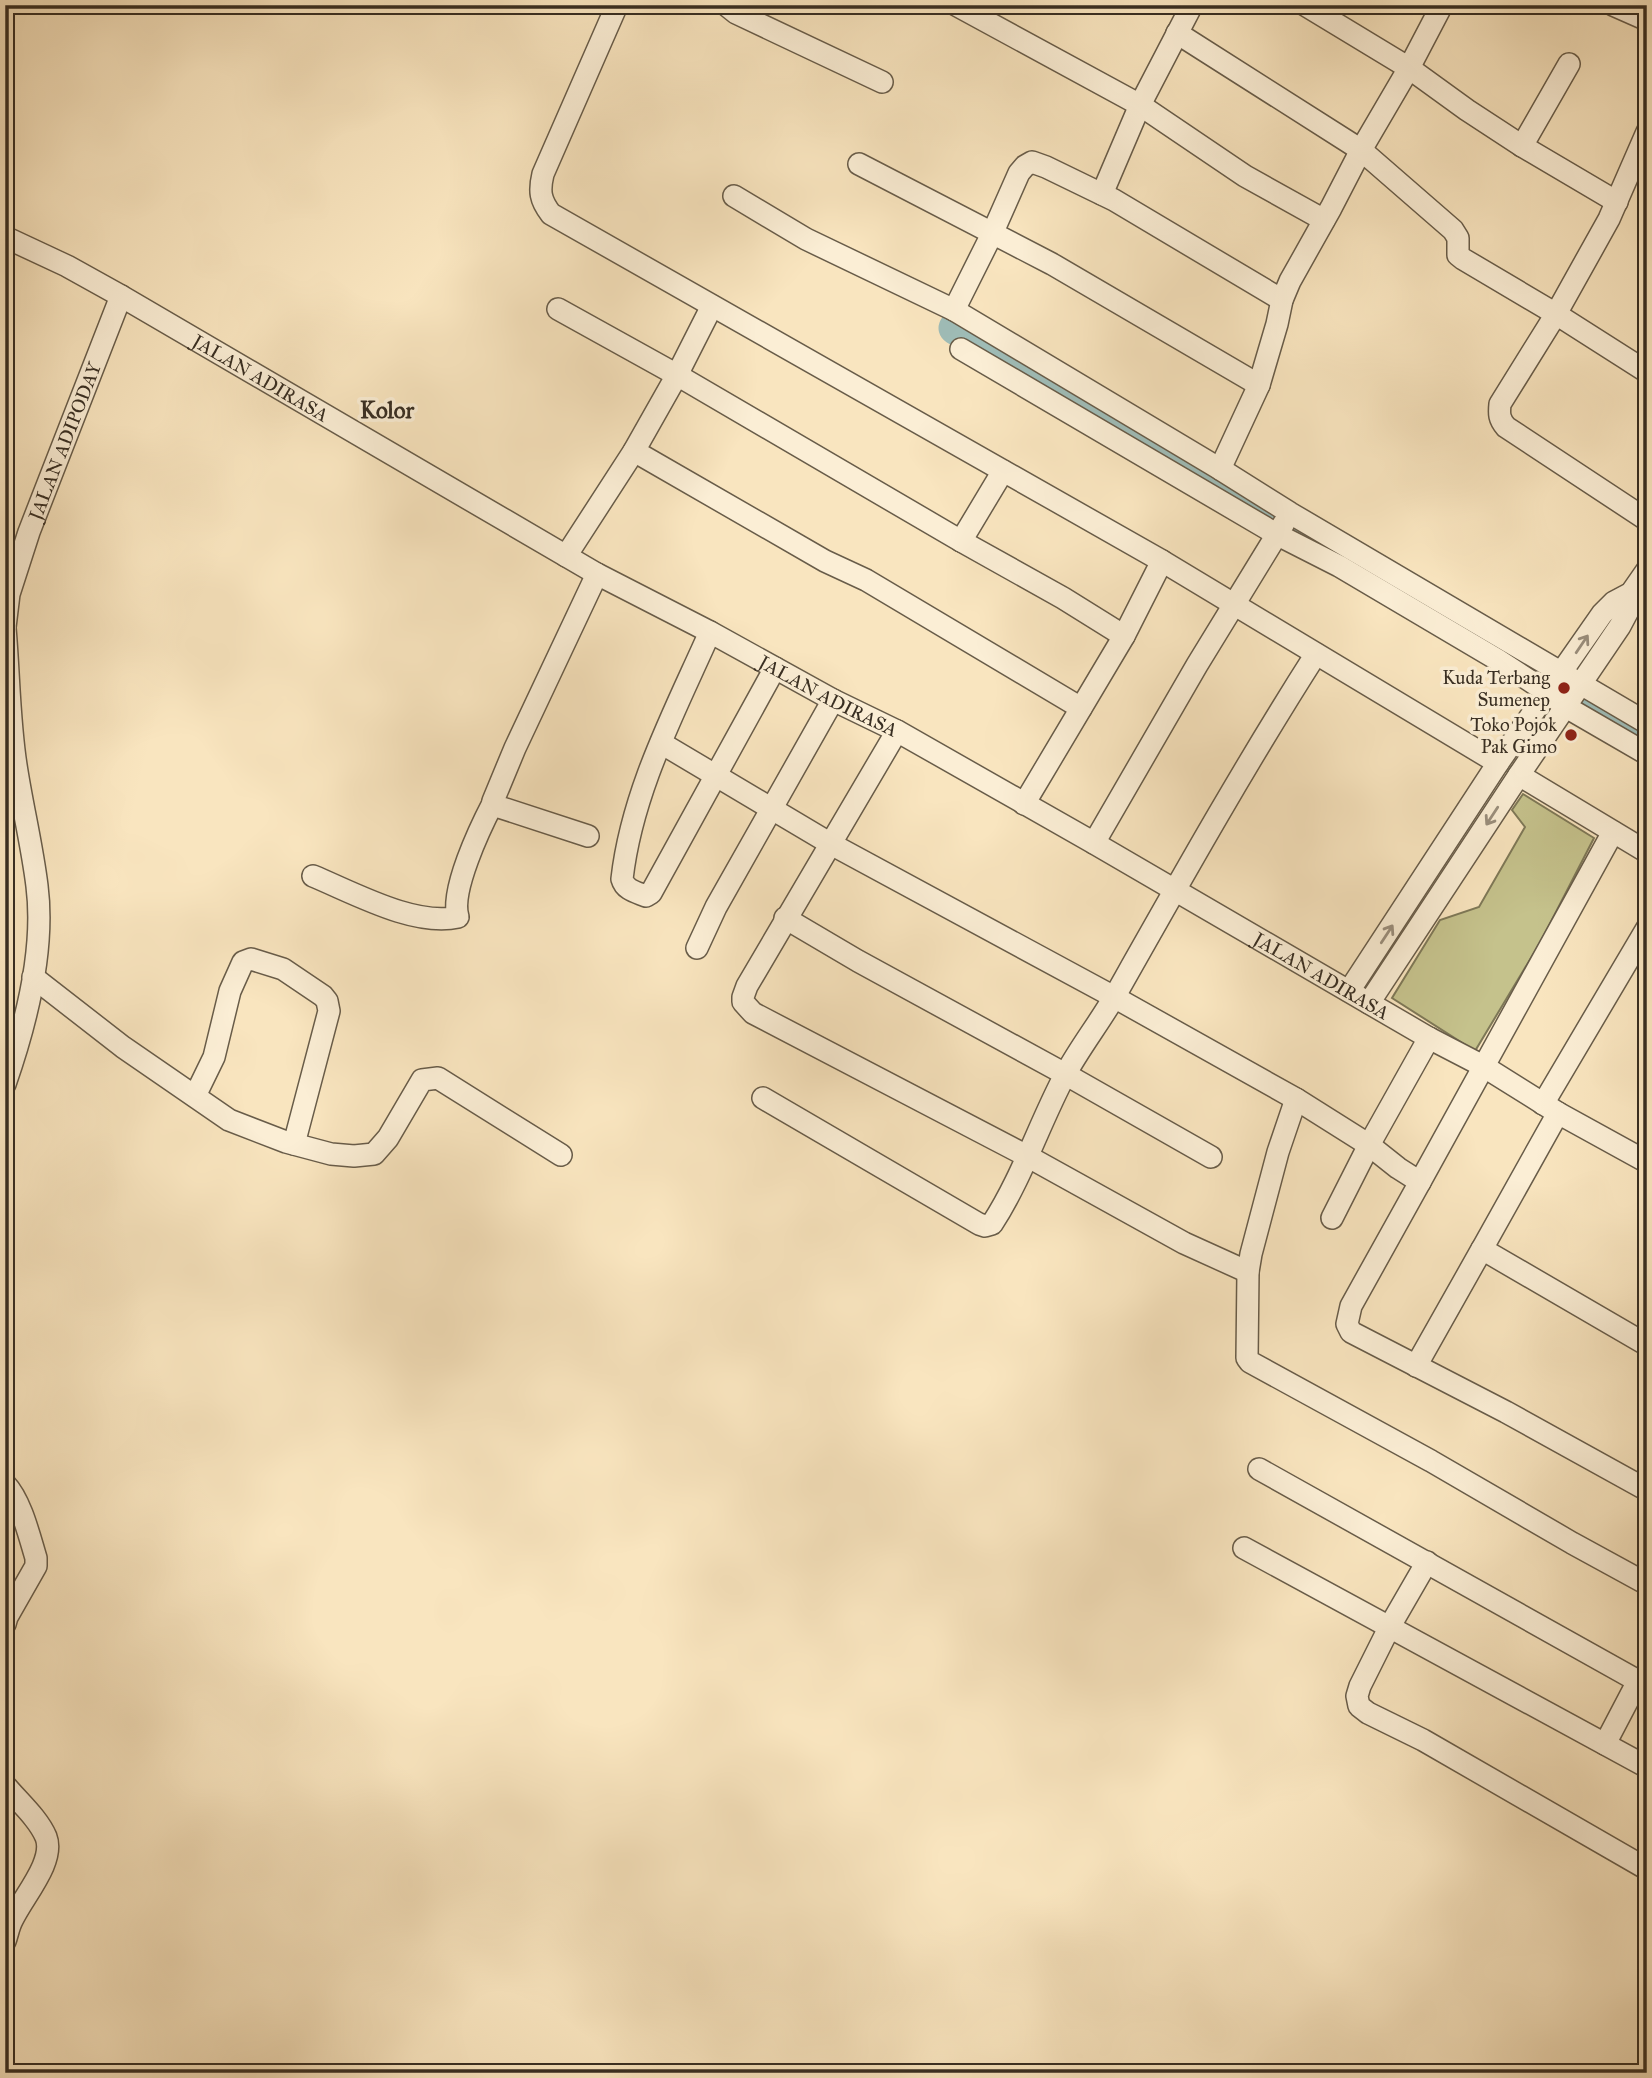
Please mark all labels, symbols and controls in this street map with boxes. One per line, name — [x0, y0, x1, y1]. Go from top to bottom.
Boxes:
street label: JALAN ADIRASA — [186, 328, 333, 427]
street label: JALAN ADIPODAY — [23, 358, 106, 526]
district label: Kolor — [360, 396, 414, 424]
one-way arrow — [1575, 634, 1589, 654]
street label: JALAN ADIRASA — [752, 649, 902, 742]
place label: Kuda Terbang Sumenep — [1442, 666, 1550, 711]
marker: Kuda Terbang Sumenep — [1556, 680, 1572, 696]
place label: Toko Pojok Pak Gimo — [1470, 713, 1557, 758]
marker: Toko Pojok Pak Gimo — [1563, 727, 1579, 743]
one-way arrow — [1485, 805, 1499, 825]
one-way arrow — [1379, 925, 1394, 944]
street label: JALAN ADIRASA — [1247, 926, 1394, 1025]

